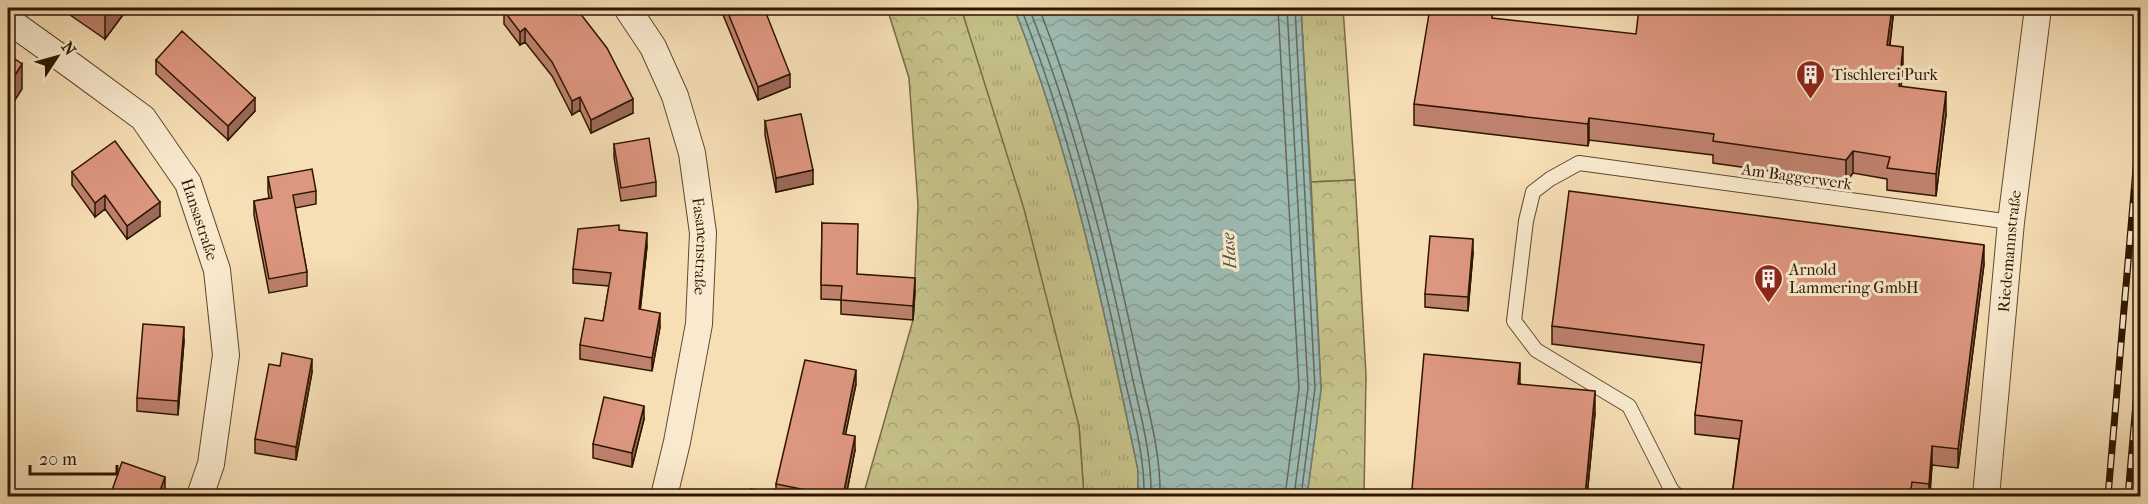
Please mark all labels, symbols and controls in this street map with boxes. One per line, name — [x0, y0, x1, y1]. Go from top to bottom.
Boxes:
north arrow — [27, 27, 87, 87]
text: N — [57, 38, 80, 60]
building icon: Tischlerei Purk — [1795, 58, 1827, 100]
place label: Tischlerei Purk — [1832, 65, 1938, 84]
street label: Am Baggerwerk — [1740, 159, 1854, 194]
street label: Hansastraße — [177, 176, 222, 263]
street label: Riedemannstraße — [1994, 189, 2025, 313]
street label: Fasanenstraße — [688, 196, 712, 296]
water label: Hase — [1218, 231, 1241, 271]
place label: Arnold Lammering GmbH — [1788, 260, 1919, 297]
building icon: Arnold Lammering GmbH — [1752, 262, 1784, 304]
scale bar — [30, 438, 117, 476]
text: 20 m — [39, 449, 77, 470]

